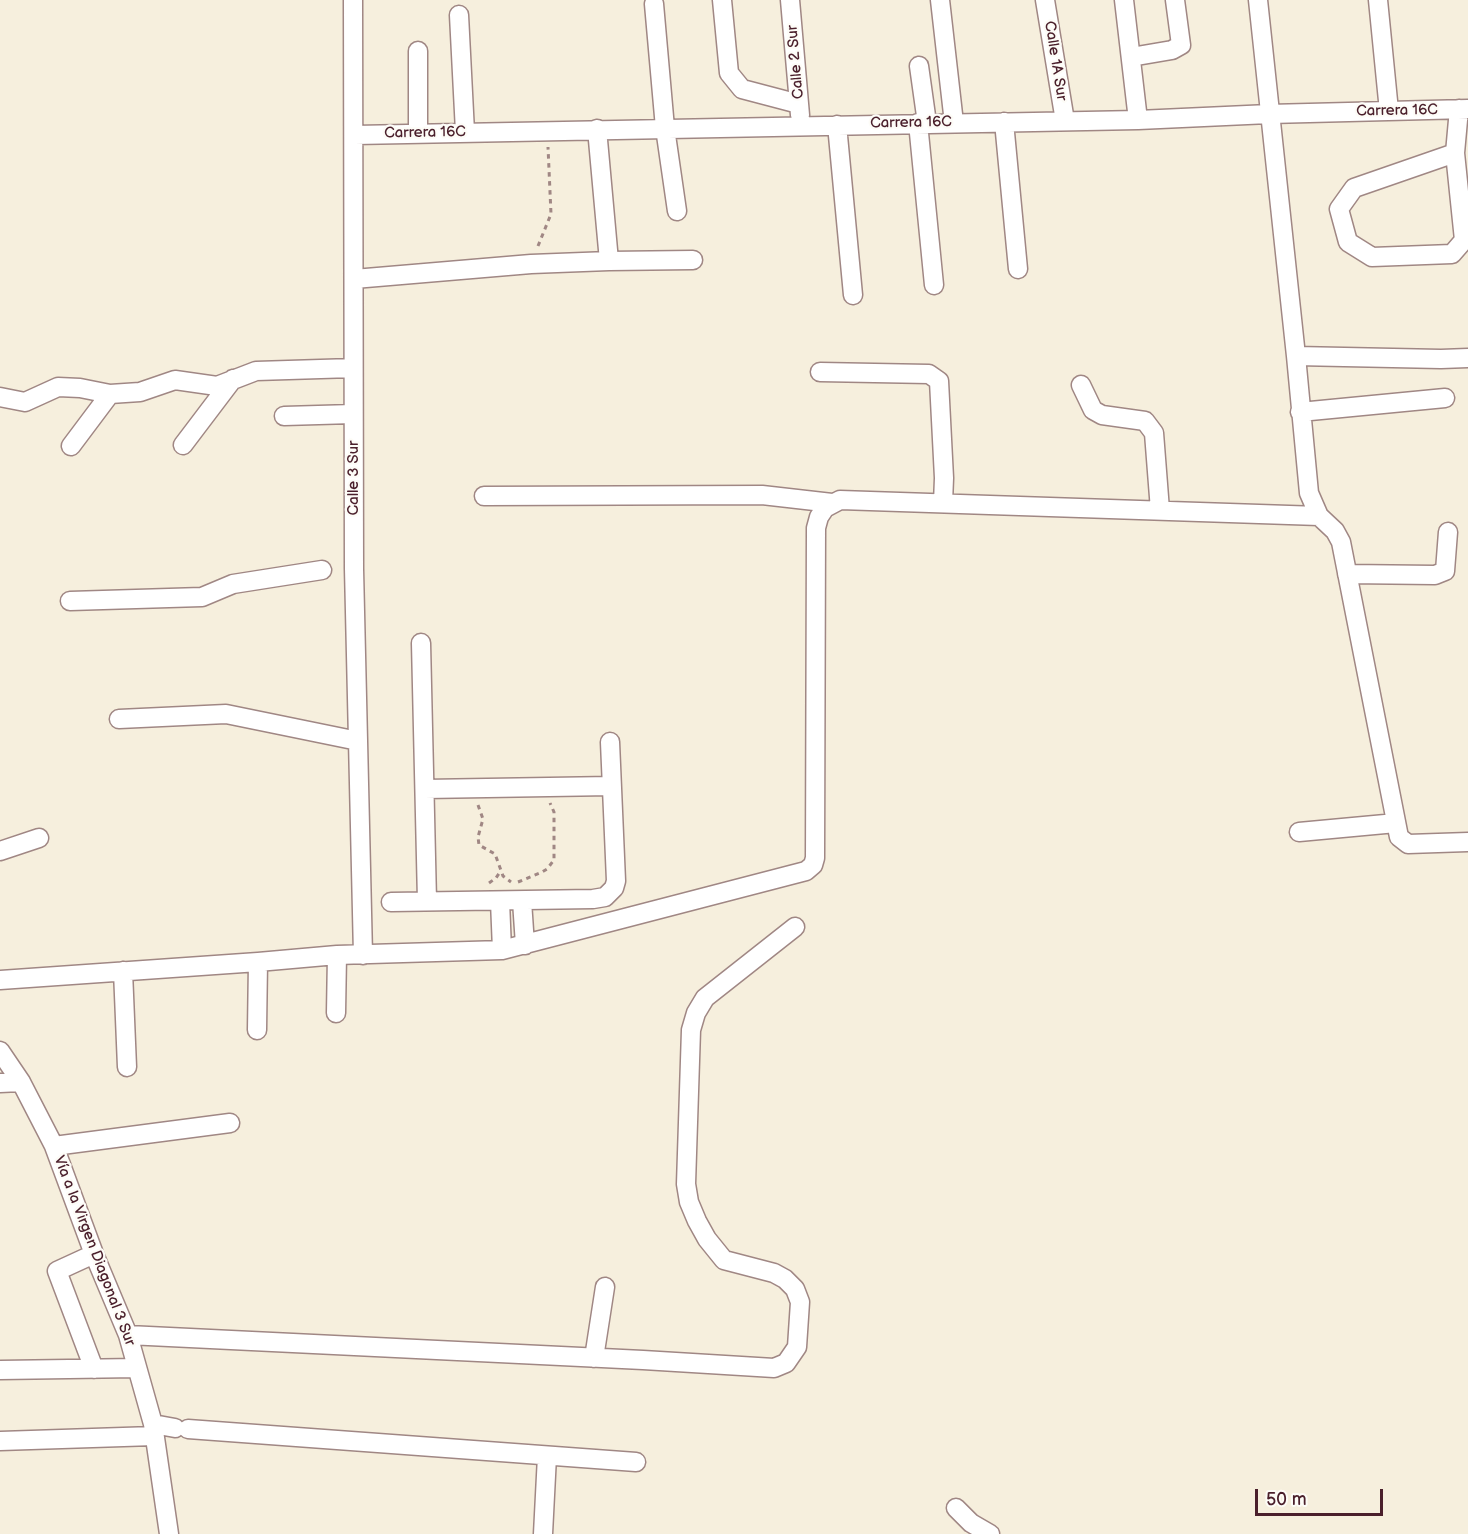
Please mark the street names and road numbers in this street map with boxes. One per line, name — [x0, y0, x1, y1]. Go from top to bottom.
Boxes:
street label: Calle 1A Sur — [1040, 20, 1070, 102]
street label: Calle 2 Sur — [784, 24, 808, 100]
street label: Carrera 16C — [1356, 101, 1438, 121]
street label: Carrera 16C — [870, 113, 952, 133]
street label: Carrera 16C — [384, 123, 466, 143]
street label: Calle 3 Sur — [345, 441, 363, 515]
street label: Vía a la Virgen Diagonal 3 Sur — [49, 1153, 139, 1349]

